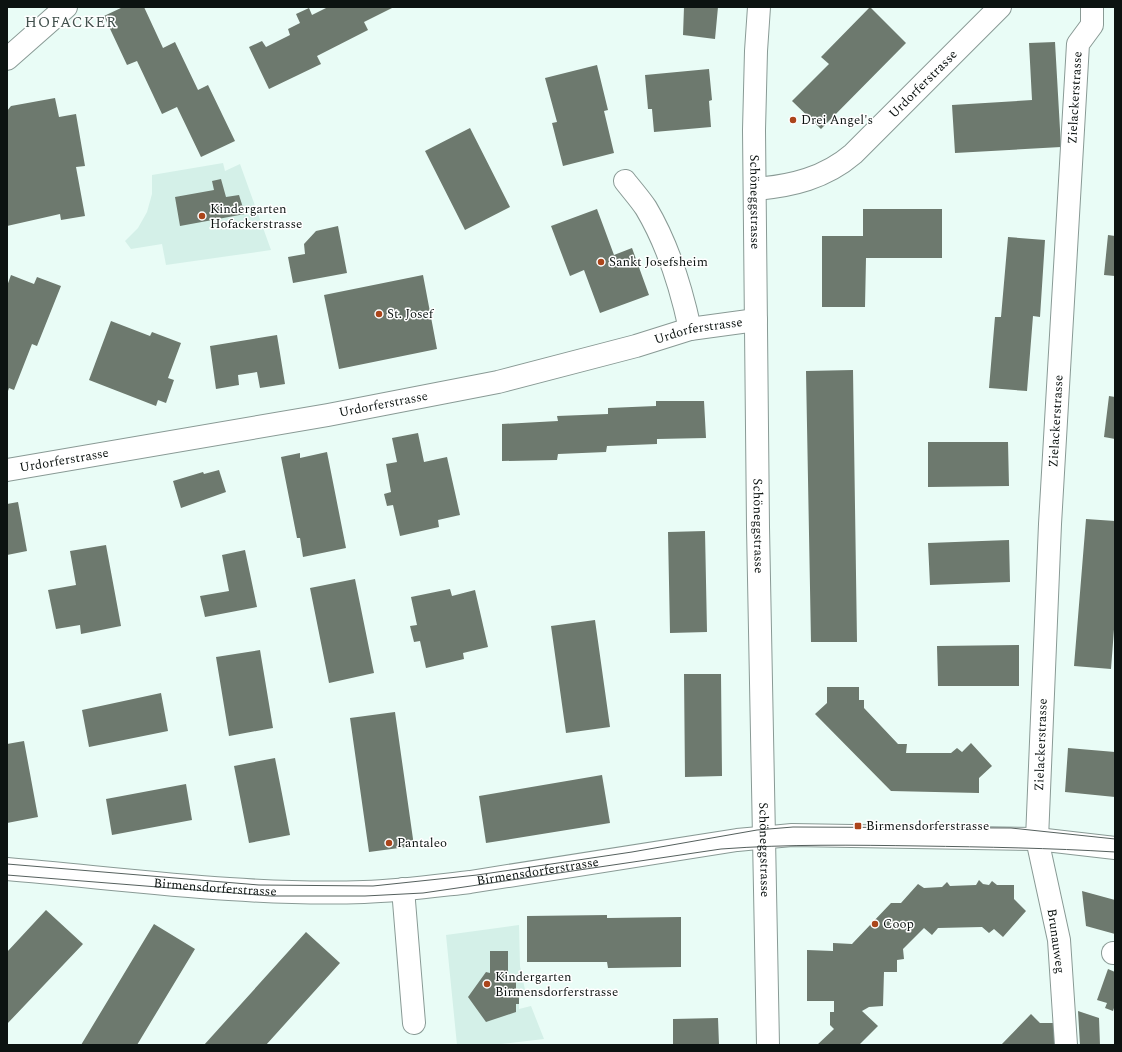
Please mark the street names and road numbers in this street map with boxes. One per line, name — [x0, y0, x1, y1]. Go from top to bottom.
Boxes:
street label: Urdorferstrasse — [884, 45, 962, 123]
street label: Zielackerstrasse — [1062, 51, 1088, 145]
street label: Schöneggstrasse — [744, 154, 765, 249]
street label: Urdorferstrasse — [651, 312, 744, 350]
street label: Zielackerstrasse — [1043, 374, 1069, 468]
street label: Urdorferstrasse — [337, 386, 430, 423]
street label: Urdorferstrasse — [18, 443, 110, 478]
street label: Schöneggstrasse — [748, 478, 769, 574]
street label: Zielackerstrasse — [1029, 698, 1053, 792]
street label: Schöneggstrasse — [753, 802, 775, 897]
street label: Birmensdorferstrasse — [475, 852, 600, 891]
street label: Birmensdorferstrasse — [153, 873, 277, 902]
street label: Brunauweg — [1042, 907, 1070, 975]

